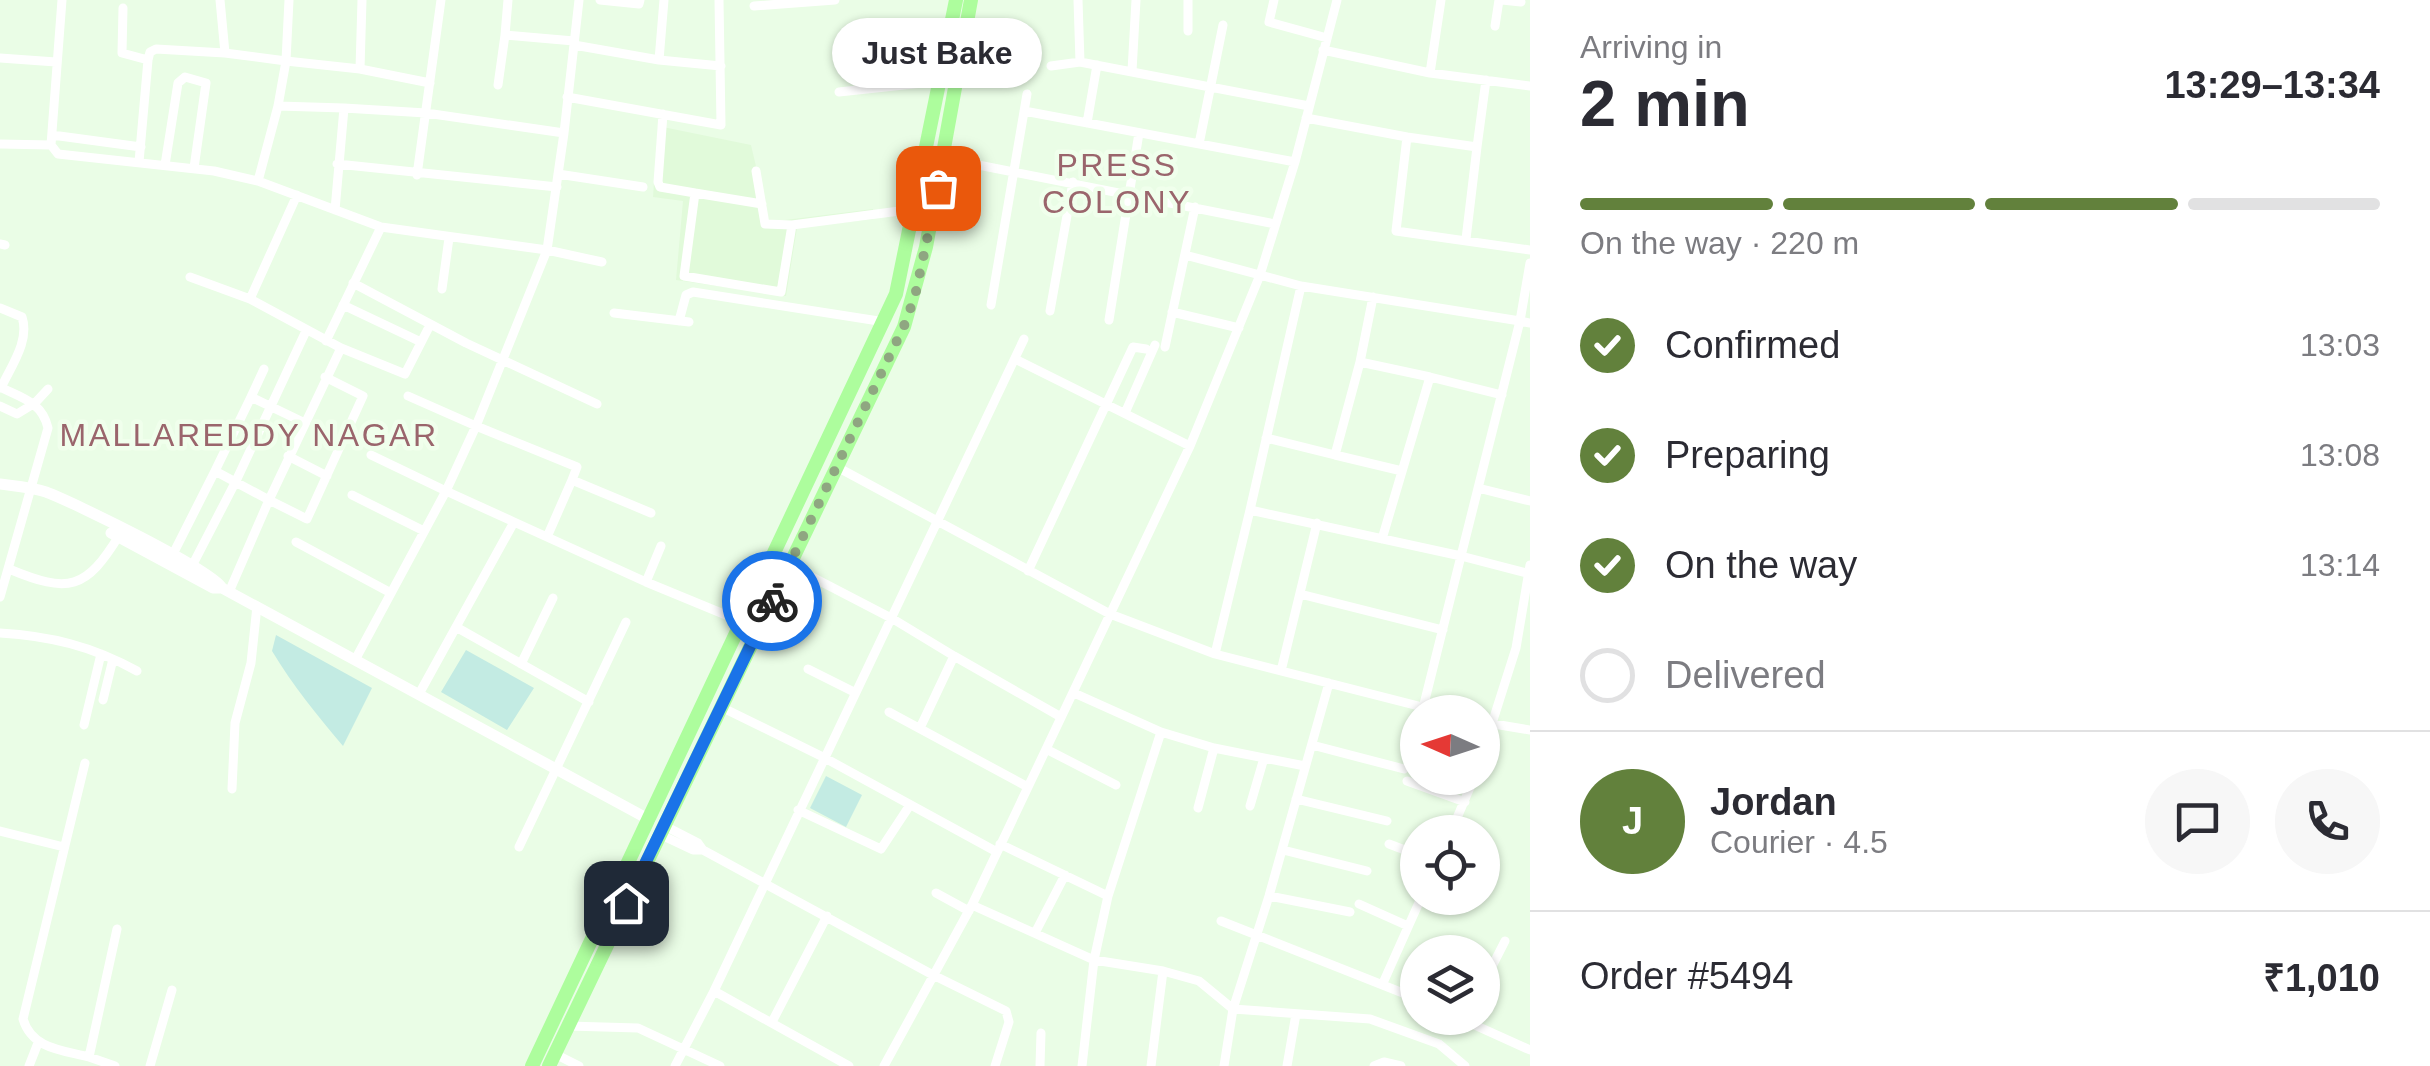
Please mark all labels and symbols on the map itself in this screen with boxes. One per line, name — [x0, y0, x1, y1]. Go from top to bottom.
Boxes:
callout: Just Bake — [833, 18, 1043, 88]
pin — [896, 146, 981, 231]
district label: PRESS COLONY — [1042, 147, 1192, 220]
district label: MALLAREDDY NAGAR — [59, 417, 439, 453]
courier — [722, 551, 822, 651]
north arrow — [1400, 695, 1500, 795]
pin — [584, 861, 669, 946]

